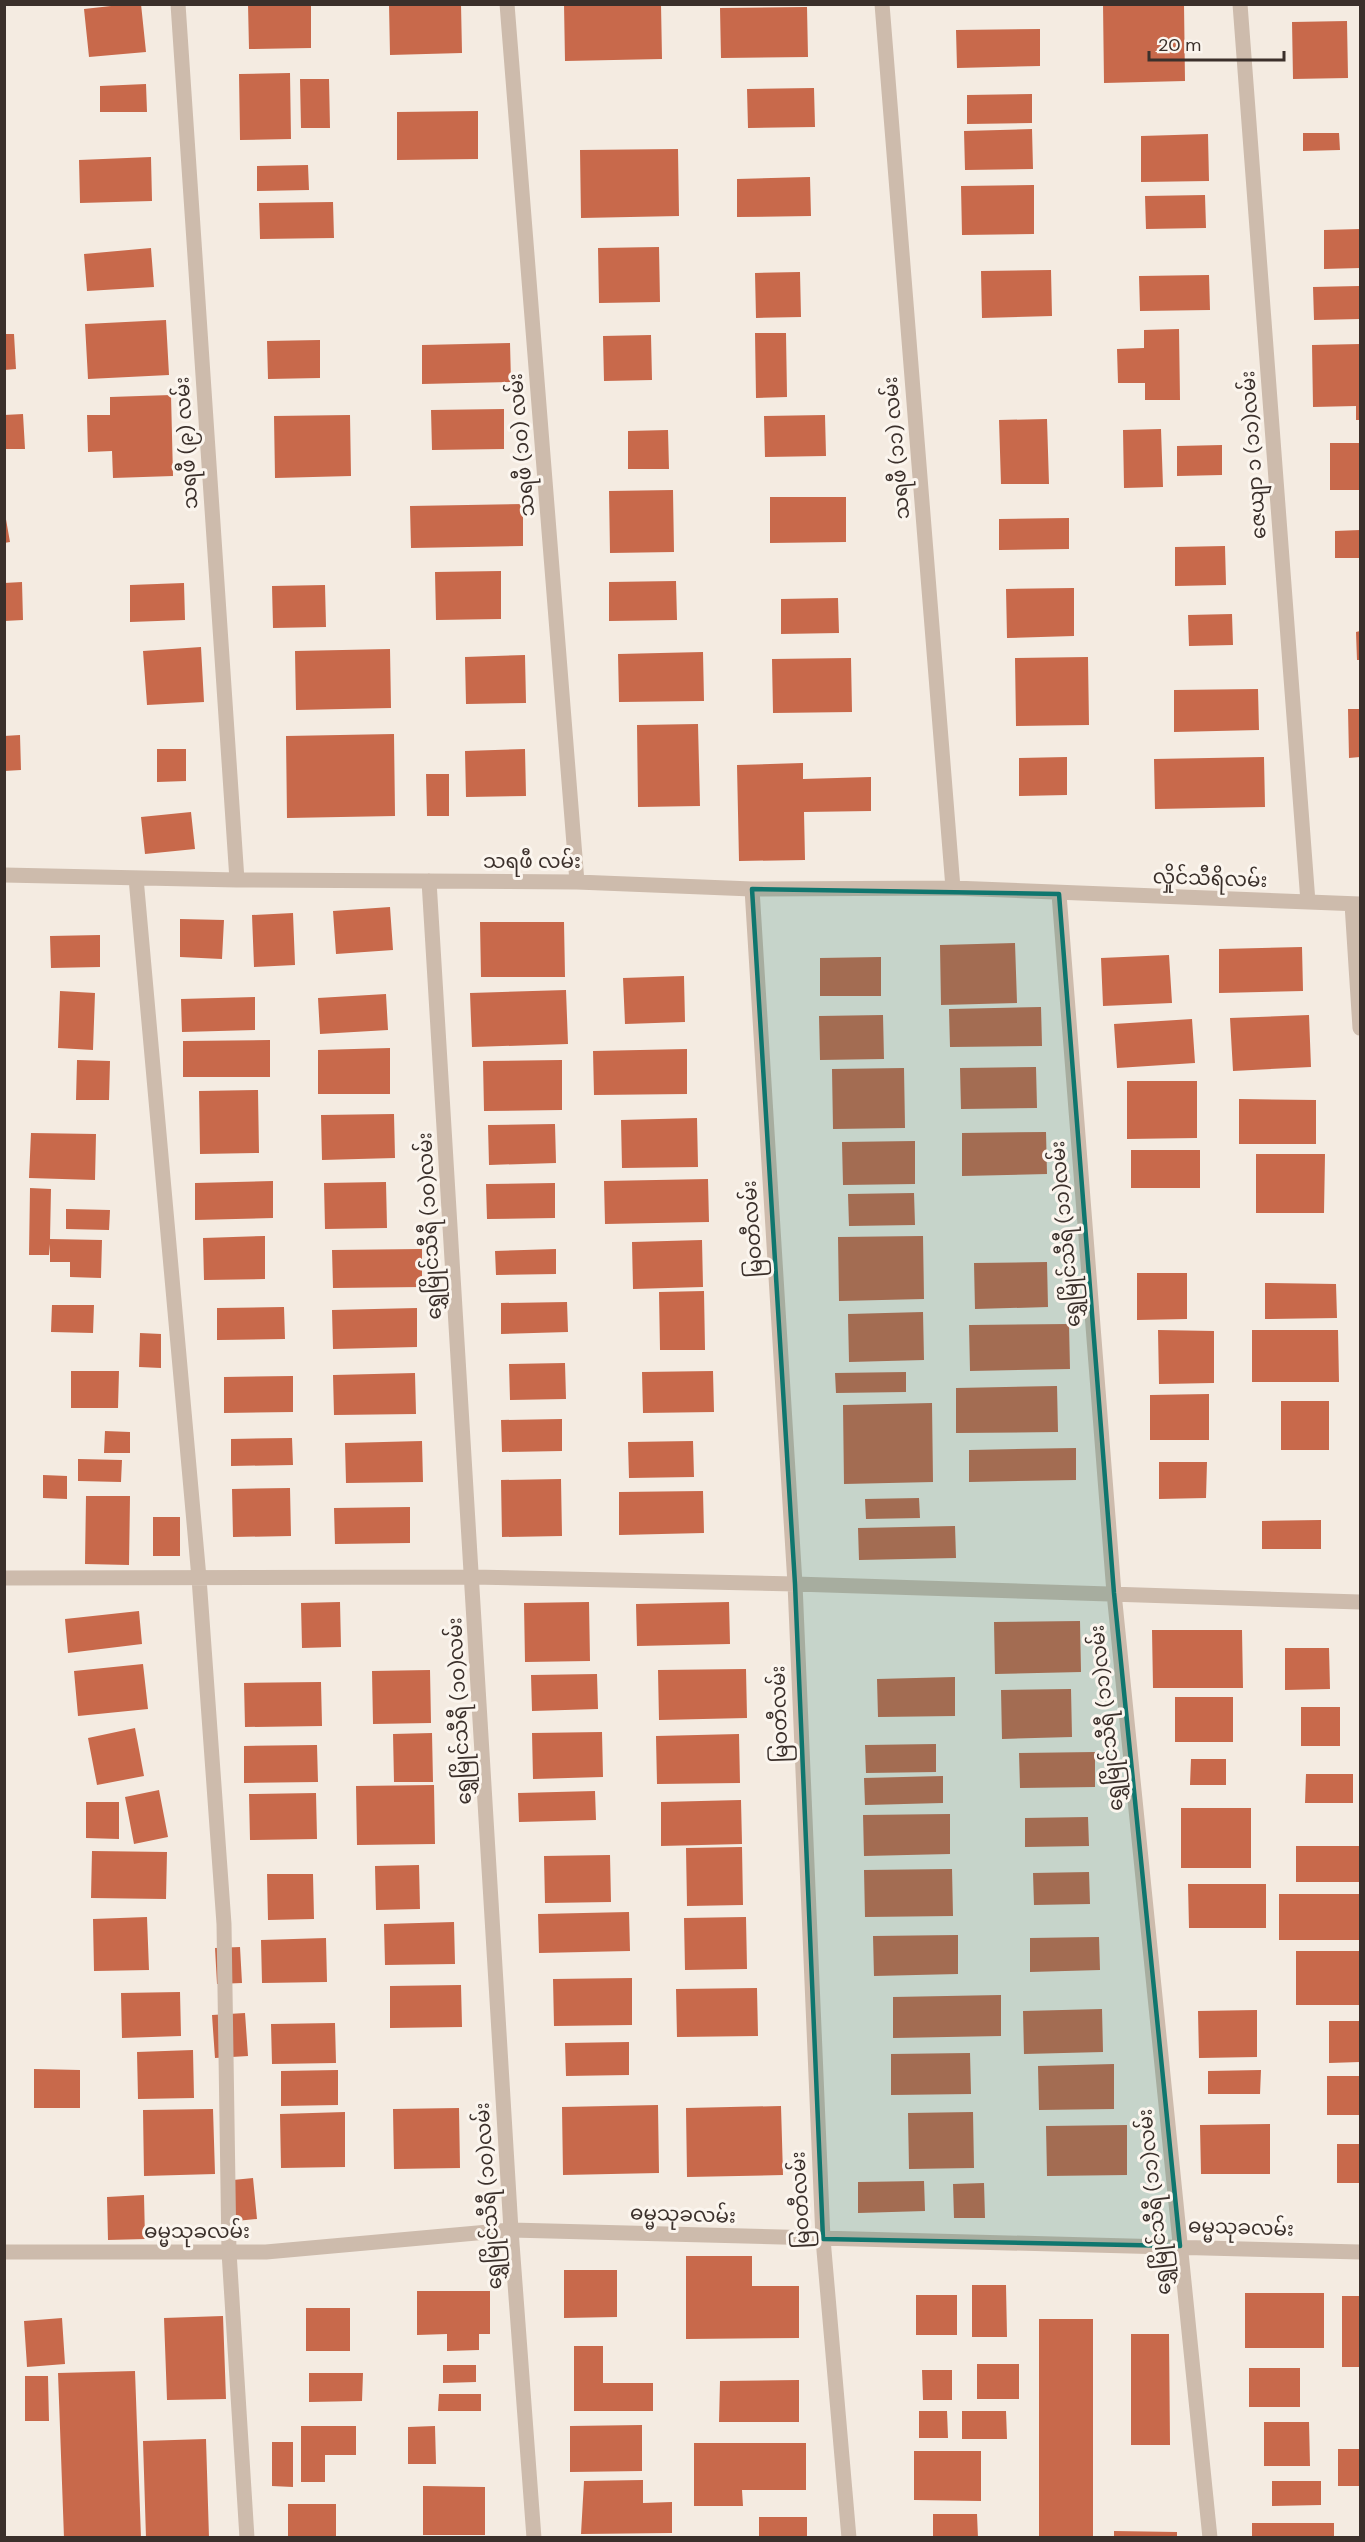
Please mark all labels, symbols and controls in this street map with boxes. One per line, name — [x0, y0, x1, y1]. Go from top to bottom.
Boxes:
scale bar — [1149, 24, 1284, 62]
text: 20 m — [1158, 33, 1201, 57]
street label: ဇေယျာ ၁ (၁၁)လမ်း — [1233, 370, 1275, 540]
street label: သရဖီ (၁၀) လမ်း — [501, 372, 543, 518]
street label: သရဖီ (၁၁) လမ်း — [876, 375, 918, 521]
street label: သရဖီ (၉) လမ်း — [167, 376, 207, 510]
street label: သရဖီ လမ်း — [483, 847, 581, 877]
street label: လှိုင်သီရိလမ်း — [1152, 862, 1268, 896]
street label: ရွှေမြိုင်သီရီ (၁၀)လမ်း — [410, 1132, 450, 1320]
street label: ရွှေမြိုင်သီရီ (၁၁)လမ်း — [1043, 1140, 1089, 1328]
street label: မြဝတီလမ်း — [735, 1179, 771, 1278]
street label: ရွှေမြိုင်သီရီ (၁၀)လမ်း — [440, 1617, 480, 1805]
street label: ရွှေမြိုင်သီရီ (၁၁)လမ်း — [1082, 1623, 1132, 1812]
street label: မြဝတီလမ်း — [763, 1665, 797, 1763]
street label: ရွှေမြိုင်သီရီ (၁၀)လမ်း — [467, 2101, 511, 2290]
street label: ရွှေမြိုင်သီရီ (၁၁)လမ်း — [1130, 2107, 1180, 2296]
street label: မြဝတီလမ်း — [783, 2151, 819, 2249]
street label: ဓမ္မသုခလမ်း — [629, 2198, 736, 2233]
street label: ဓမ္မသုခလမ်း — [1187, 2211, 1294, 2246]
street label: ဓမ္မသုခလမ်း — [144, 2217, 250, 2248]

